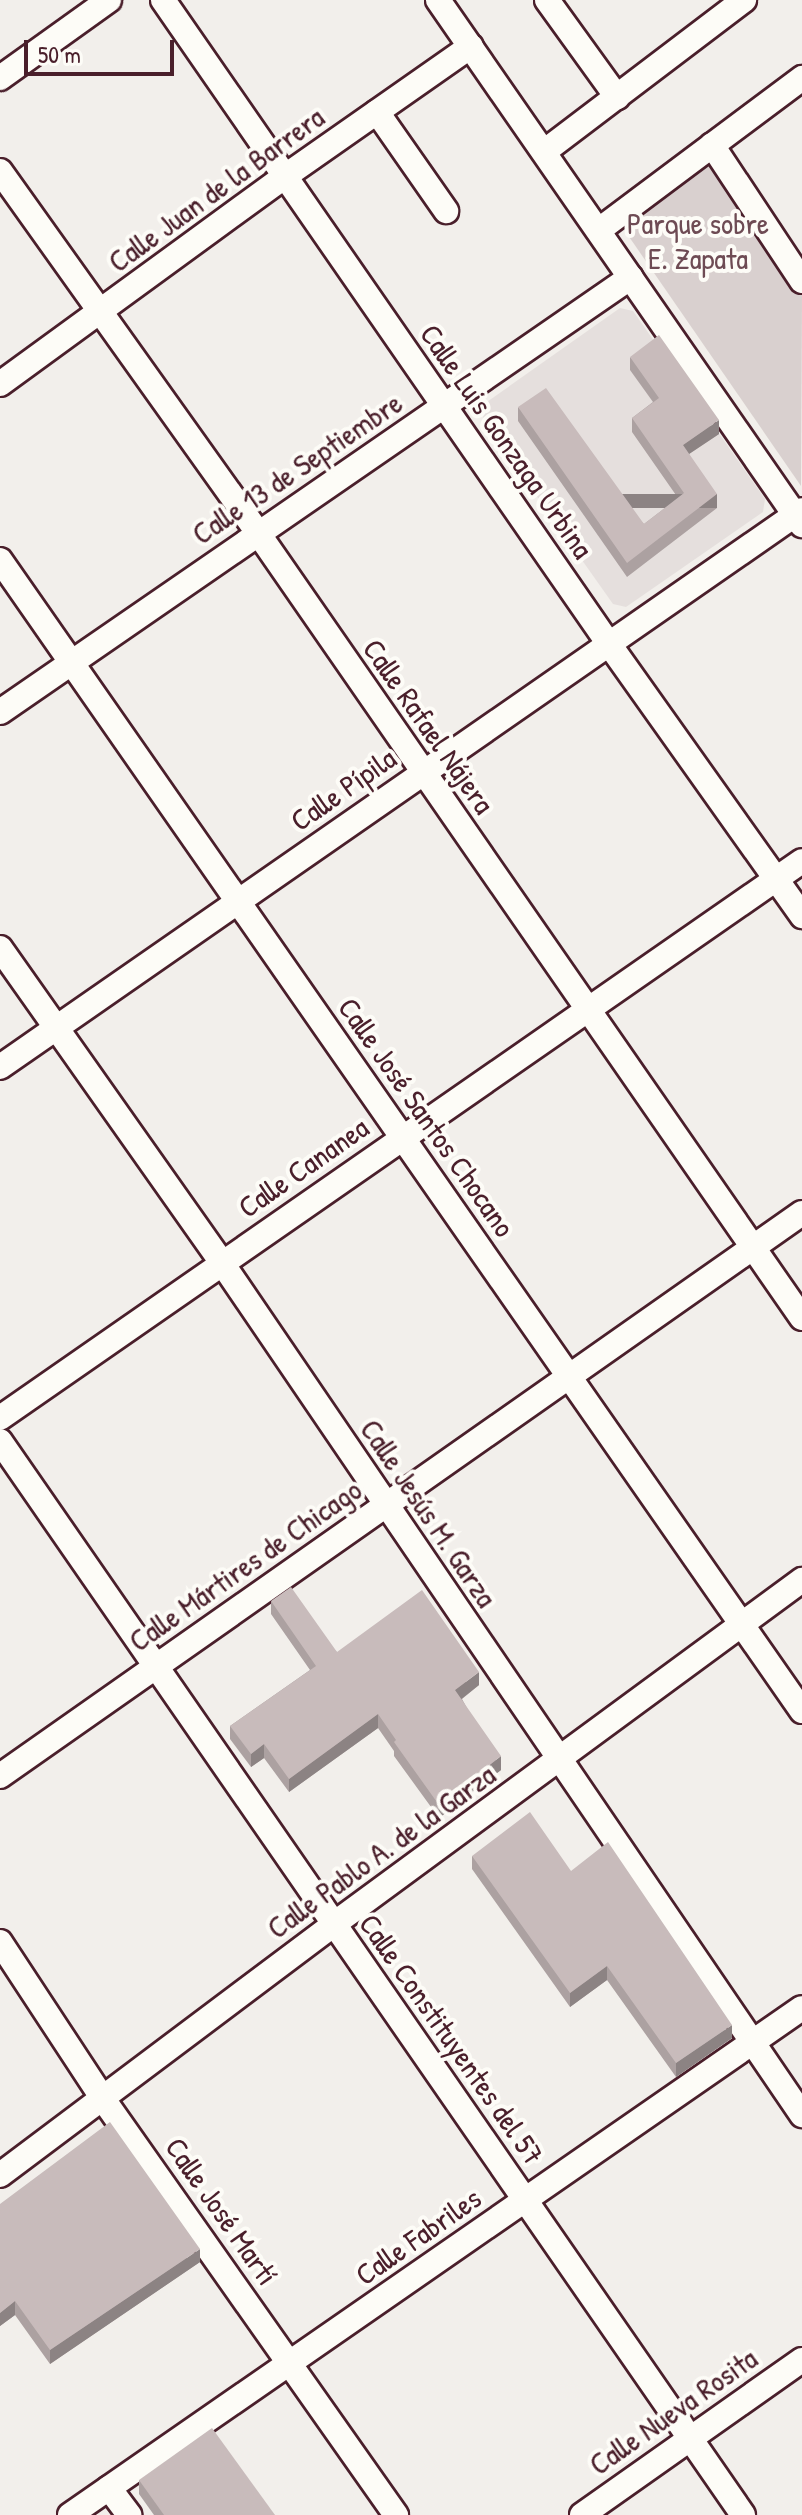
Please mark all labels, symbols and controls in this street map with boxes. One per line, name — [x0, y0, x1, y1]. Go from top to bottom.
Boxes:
scale bar — [28, 24, 178, 74]
text: 50 m — [38, 38, 81, 70]
street label: Calle Juan de la Barrera — [101, 99, 331, 279]
park label: Parque sobre E. Zapata — [627, 205, 769, 276]
street label: Calle Luis Gonzaga Urbina — [413, 317, 601, 565]
street label: Calle 13 de Septiembre — [185, 384, 409, 552]
street label: Calle Rafael Nájera — [356, 632, 502, 820]
street label: Calle Pípila — [283, 740, 403, 838]
street label: Calle José Santos Chocano — [331, 990, 523, 1244]
street label: Calle Cananea — [231, 1109, 375, 1225]
street label: Calle Jesús M. Garza — [353, 1412, 505, 1614]
street label: Calle Mártires de Chicago — [122, 1471, 368, 1659]
street label: Calle Pablo A. de la Garza — [260, 1756, 502, 1946]
street label: Calle Constituyentes del 57 — [352, 1907, 552, 2171]
street label: Calle José Martí — [158, 2130, 286, 2292]
street label: Calle Fabriles — [348, 2180, 488, 2292]
street label: Calle Nueva Rosita — [582, 2340, 764, 2482]

